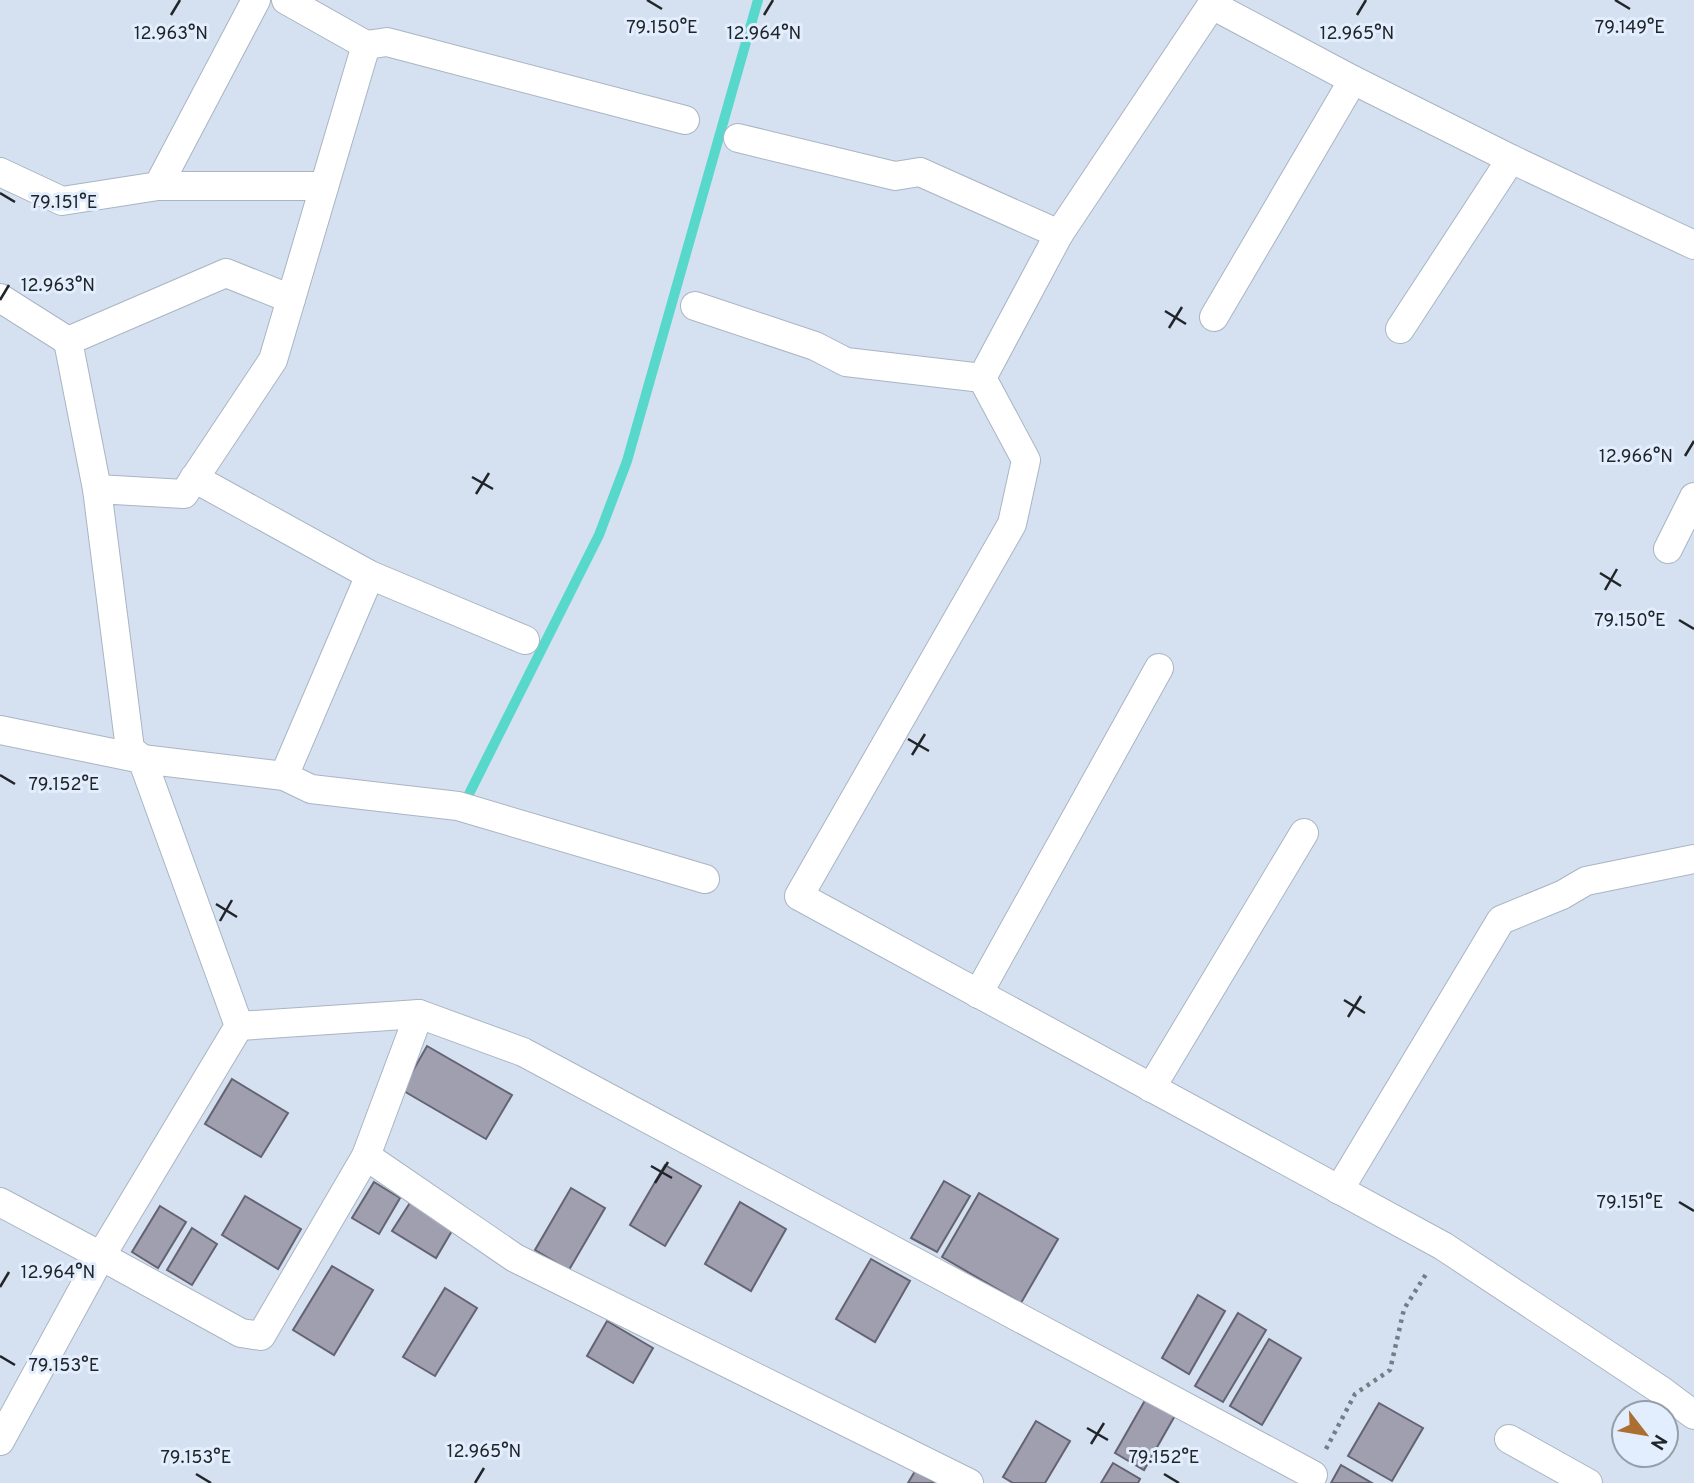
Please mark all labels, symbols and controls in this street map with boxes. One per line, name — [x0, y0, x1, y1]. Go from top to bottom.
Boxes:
text: 79.150°E — [626, 17, 698, 40]
text: 79.149°E — [1595, 17, 1665, 40]
text: 12.963°N — [134, 23, 208, 46]
text: 12.964°N — [727, 23, 801, 46]
text: 12.965°N — [1320, 23, 1394, 46]
text: 79.151°E — [31, 192, 97, 215]
text: 12.963°N — [21, 275, 95, 298]
text: 12.966°N — [1599, 446, 1673, 469]
text: 79.150°E — [1594, 610, 1666, 633]
text: 79.152°E — [28, 774, 100, 797]
text: 79.151°E — [1597, 1192, 1663, 1215]
text: 12.964°N — [21, 1262, 95, 1285]
text: 79.153°E — [28, 1355, 100, 1378]
north arrow — [1610, 1399, 1680, 1469]
text: N — [1644, 1430, 1672, 1454]
text: 12.965°N — [447, 1441, 521, 1464]
text: 79.153°E — [160, 1447, 232, 1470]
text: 79.152°E — [1128, 1447, 1200, 1470]

